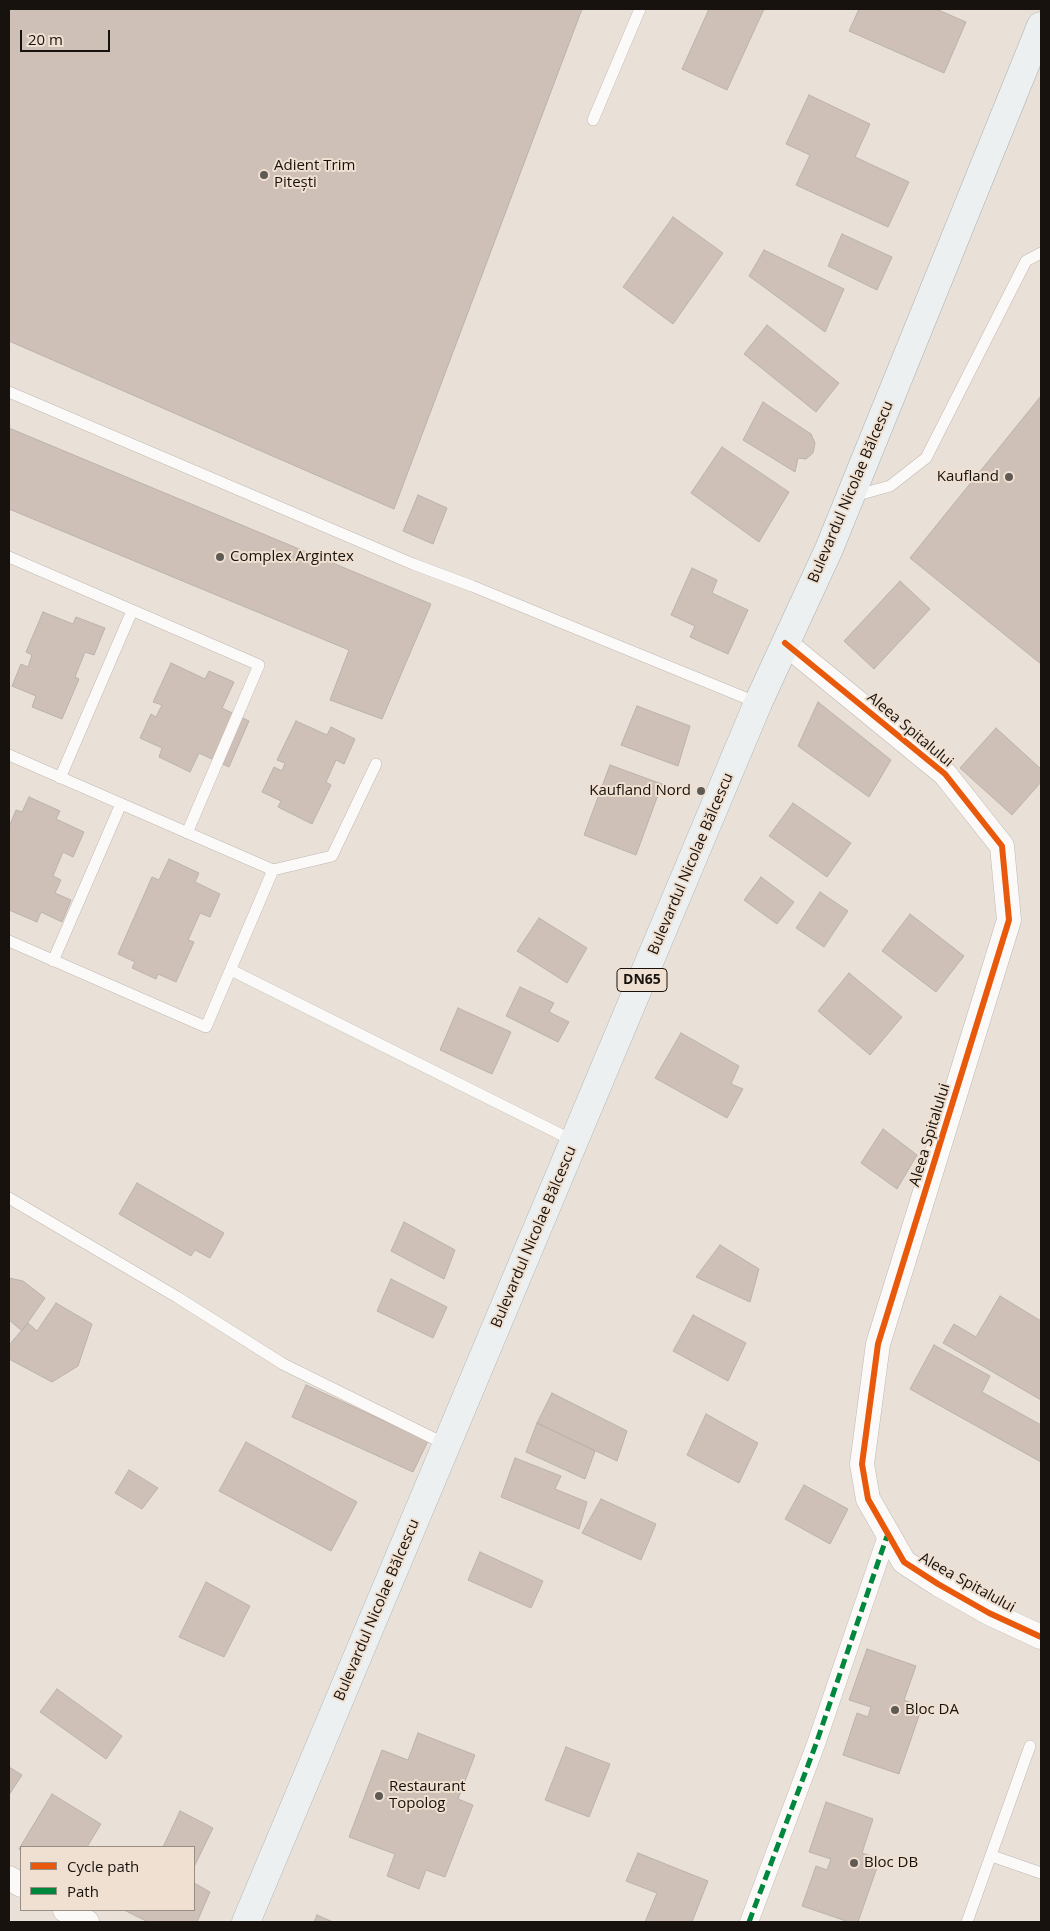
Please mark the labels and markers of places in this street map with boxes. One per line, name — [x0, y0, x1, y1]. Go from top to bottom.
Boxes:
place label: Adient Trim Pitești — [274, 157, 355, 192]
marker: Adient Trim Pitești — [258, 169, 270, 181]
place label: Kaufland — [937, 468, 999, 486]
marker: Kaufland — [1003, 471, 1015, 483]
place label: Complex Argintex — [230, 548, 354, 566]
marker: Complex Argintex — [214, 551, 226, 563]
place label: Kaufland Nord — [589, 782, 691, 800]
marker: Kaufland Nord — [695, 785, 707, 797]
place label: Bloc DA — [905, 1701, 959, 1719]
marker: Bloc DA — [889, 1704, 901, 1716]
place label: Restaurant Topolog — [389, 1778, 466, 1813]
marker: Restaurant Topolog — [373, 1790, 385, 1802]
place label: Bloc DB — [864, 1854, 918, 1872]
marker: Bloc DB — [848, 1857, 860, 1869]

